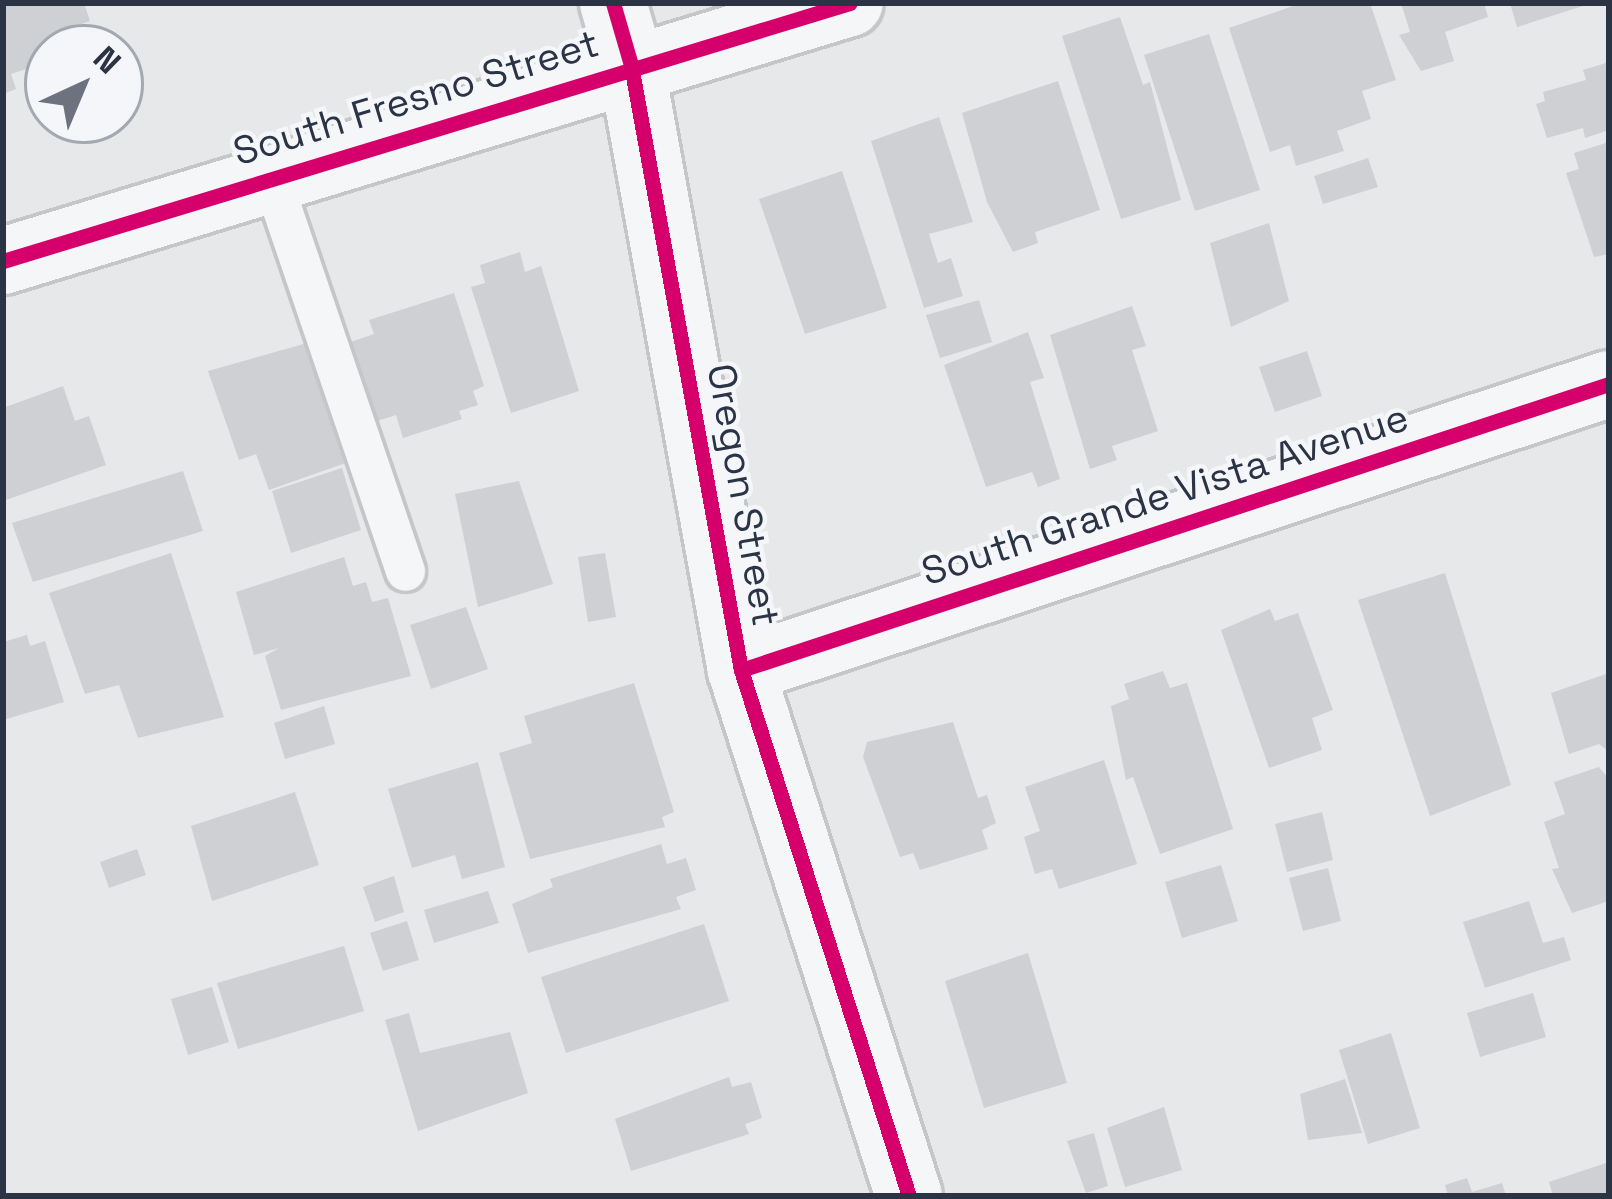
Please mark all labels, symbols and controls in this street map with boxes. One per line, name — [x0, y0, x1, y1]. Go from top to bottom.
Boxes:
street label: South Fresno Street — [228, 20, 604, 176]
north arrow — [24, 24, 144, 144]
text: N — [84, 37, 129, 83]
street label: Oregon Street — [697, 360, 789, 630]
street label: South Grande Vista Avenue — [915, 394, 1415, 596]

